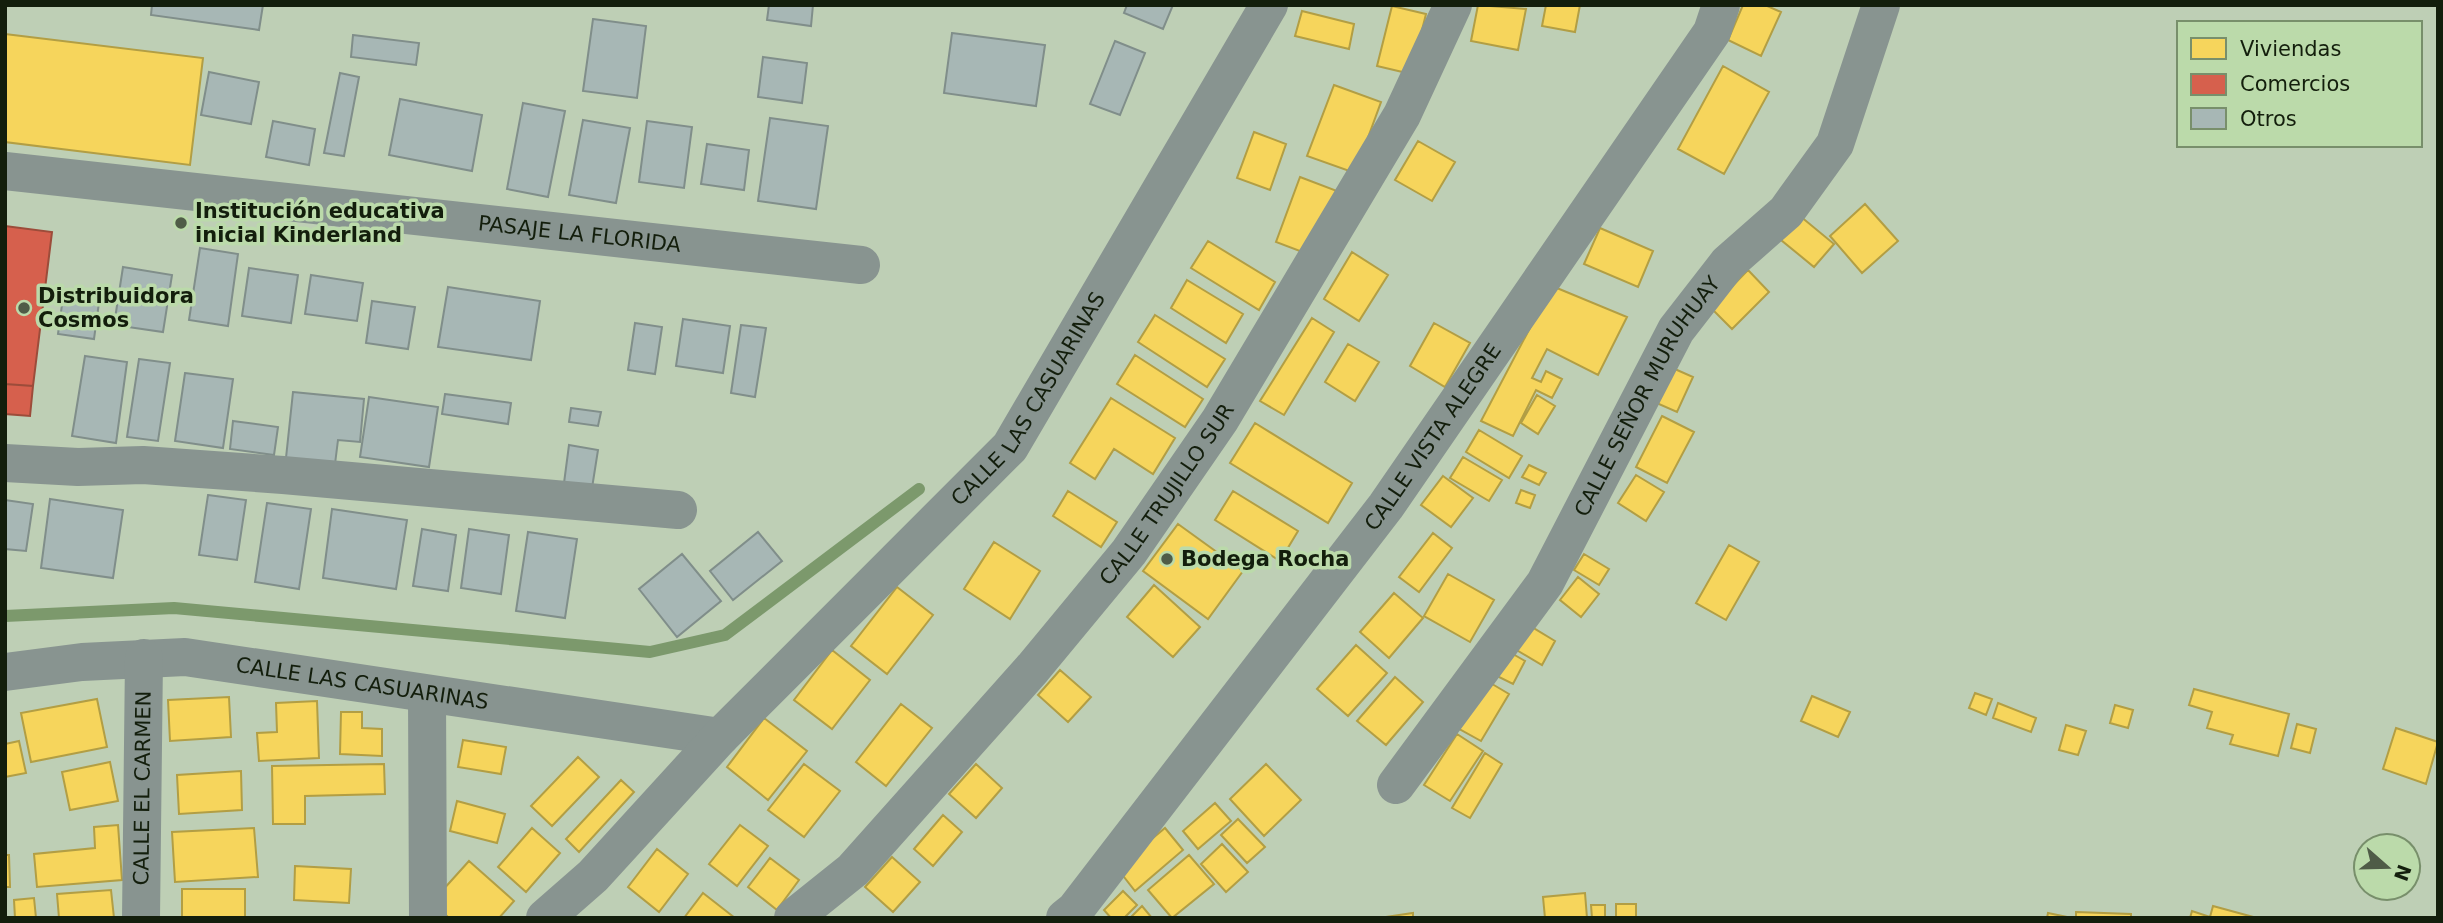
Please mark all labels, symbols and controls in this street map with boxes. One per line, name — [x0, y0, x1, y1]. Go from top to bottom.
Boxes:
legend — [2177, 21, 2422, 147]
text: Viviendas — [2240, 37, 2341, 61]
text: Comercios — [2240, 72, 2350, 96]
text: Otros — [2240, 107, 2297, 131]
place label: Institución educativa inicial Kinderland — [195, 199, 445, 247]
street label: PASAJE LA FLORIDA — [477, 211, 683, 257]
marker: Institución educativa inicial Kinderland — [173, 215, 189, 231]
street label: CALLE SEÑOR MURUHUAY — [1570, 272, 1725, 521]
place label: Distribuidora Cosmos — [38, 284, 194, 332]
street label: CALLE LAS CASUARINAS — [946, 288, 1110, 511]
marker: Distribuidora Cosmos — [16, 300, 32, 316]
street label: CALLE VISTA ALEGRE — [1360, 339, 1506, 535]
street label: CALLE TRUJILLO SUR — [1095, 399, 1239, 590]
place label: Bodega Rocha — [1181, 547, 1349, 571]
marker: Bodega Rocha — [1159, 551, 1175, 567]
street label: CALLE LAS CASUARINAS — [234, 653, 490, 714]
street label: CALLE EL CARMEN — [129, 690, 156, 886]
north arrow — [2352, 832, 2422, 902]
text: N — [2390, 862, 2416, 884]

